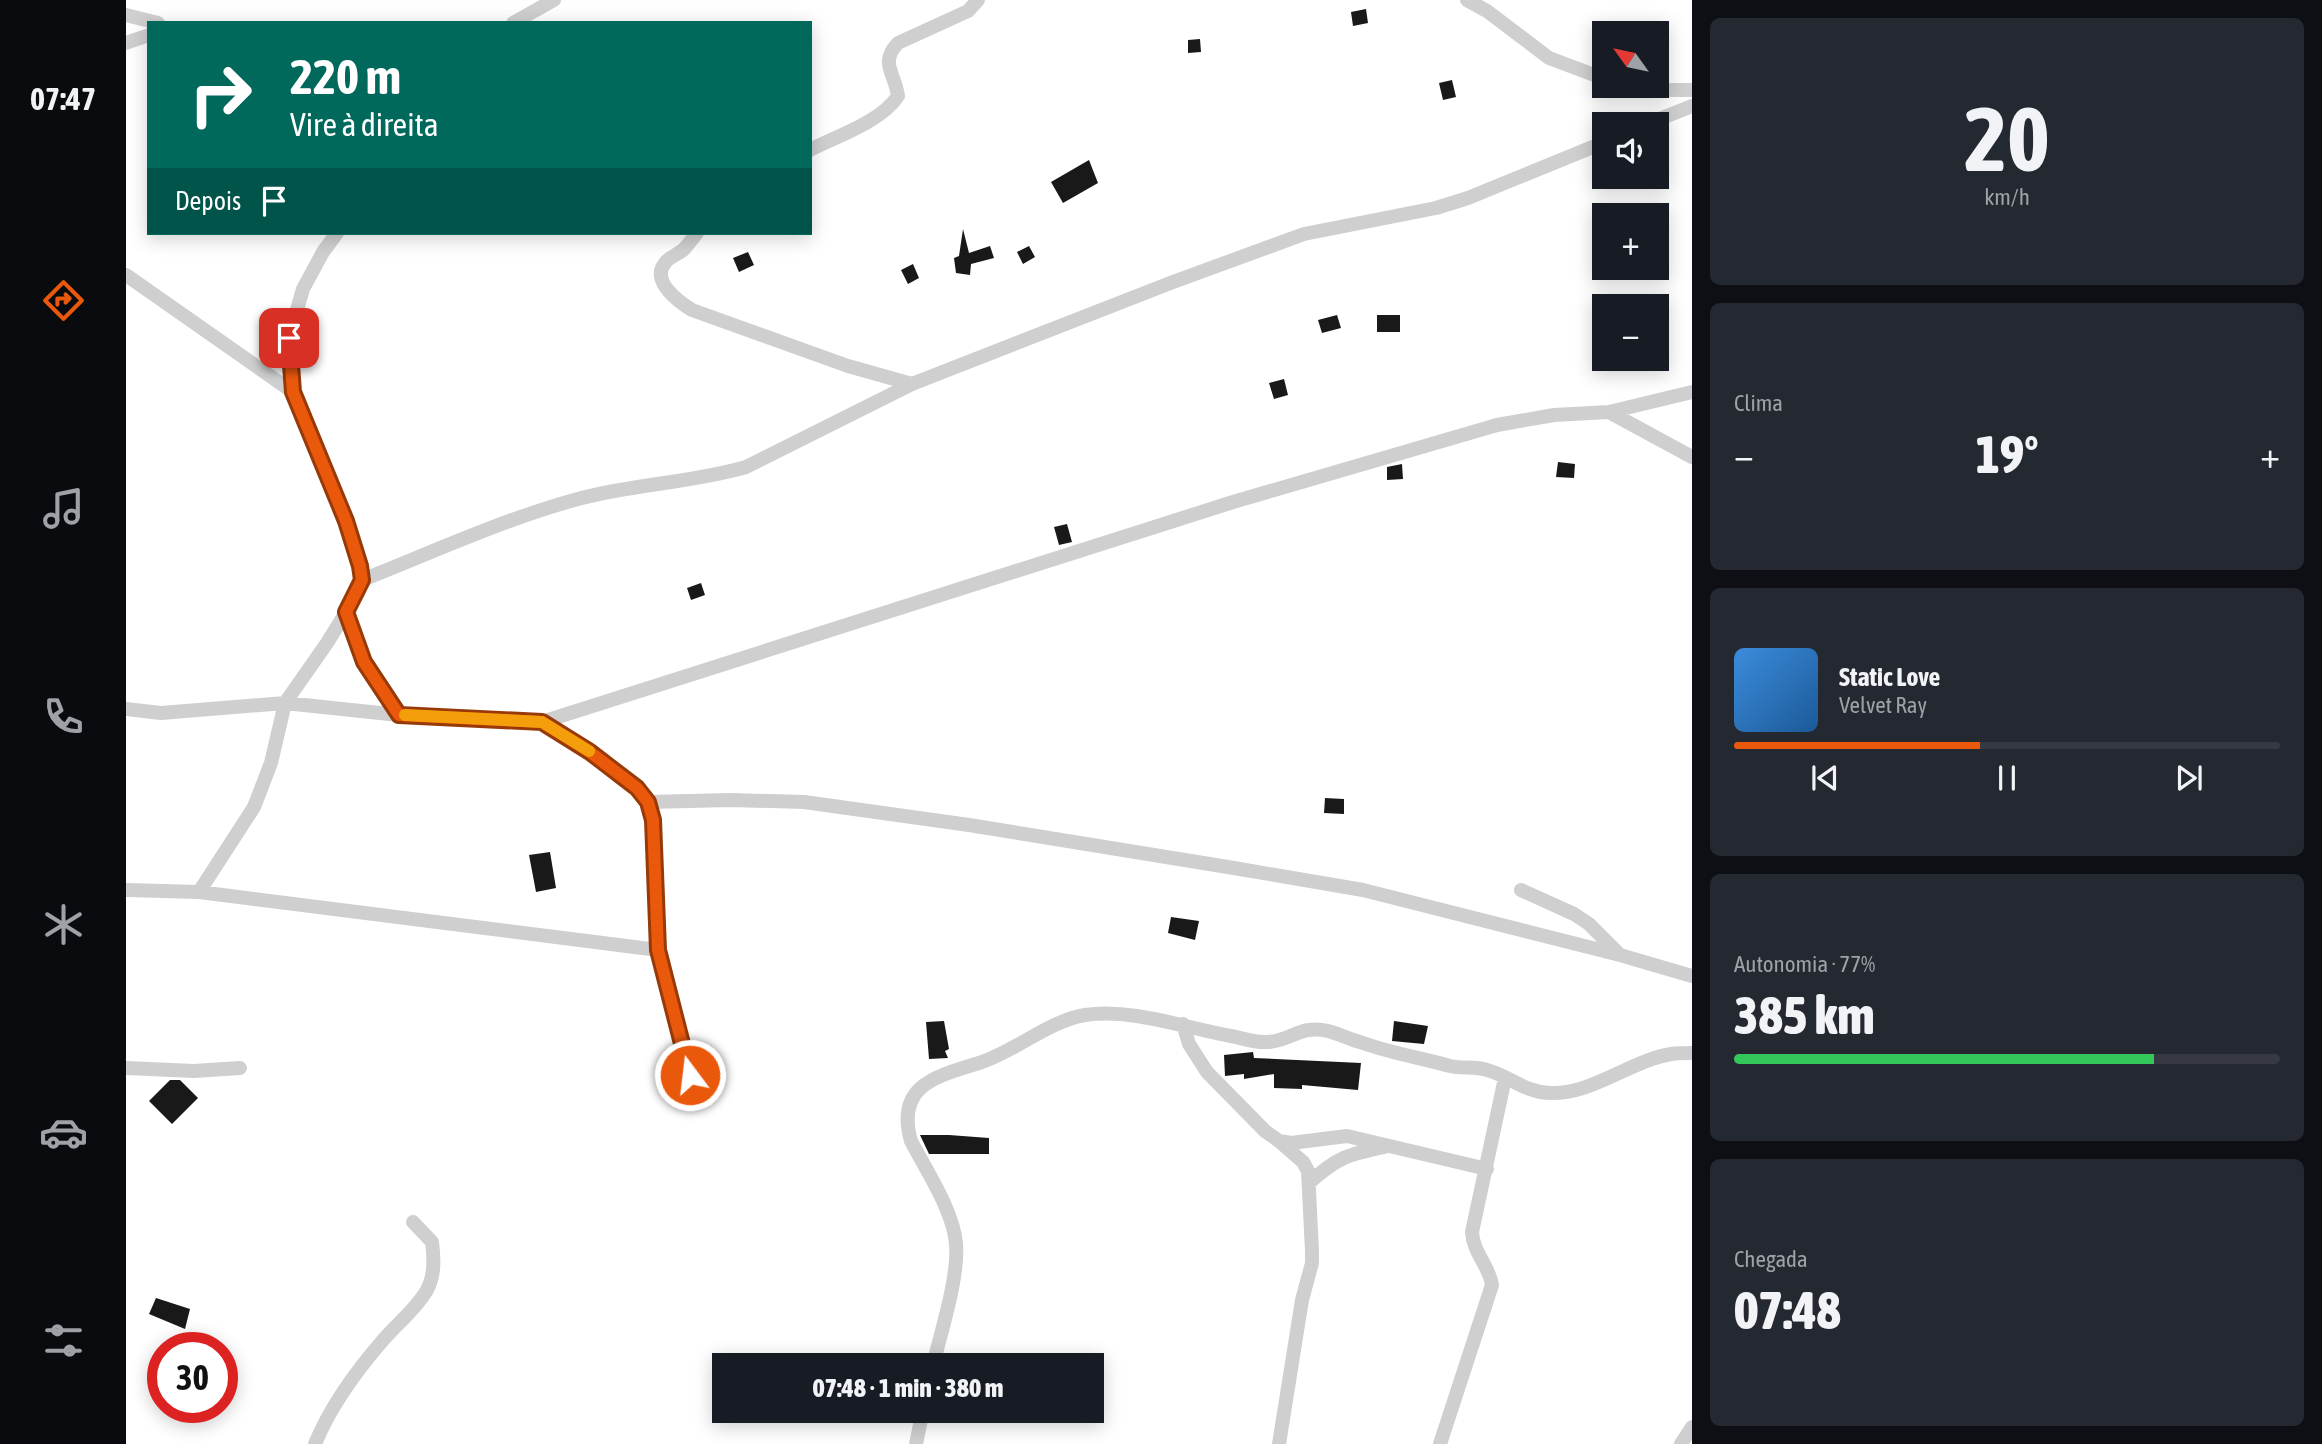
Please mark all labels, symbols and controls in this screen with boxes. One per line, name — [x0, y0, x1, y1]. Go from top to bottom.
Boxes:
north arrow — [1592, 21, 1670, 98]
map controls — [1592, 21, 1669, 371]
text: 220 m — [290, 48, 401, 104]
icon: right — [175, 49, 266, 140]
text: 07:47 — [30, 80, 96, 117]
text: 20 — [1964, 86, 2050, 190]
text: Vire à direita — [290, 106, 439, 143]
button: sound — [1592, 112, 1669, 189]
icon: arrive — [255, 182, 293, 220]
text: km/h — [1984, 184, 2030, 210]
text: Depois — [175, 186, 241, 216]
button: + — [1592, 203, 1669, 280]
icon: directions — [39, 276, 88, 325]
button: − — [1592, 294, 1669, 371]
pin — [259, 308, 319, 368]
icon: arrive — [270, 319, 308, 357]
text: Clima — [1734, 390, 1783, 416]
text: 19° — [1975, 424, 2039, 484]
text: − — [1734, 433, 1754, 476]
text: + — [2260, 433, 2280, 476]
icon: music — [39, 484, 88, 533]
text: Static Love — [1839, 662, 1940, 692]
icon: phone — [39, 692, 88, 741]
text: Velvet Ray — [1839, 692, 1927, 718]
icon: previous — [1806, 759, 1844, 797]
icon: pause — [1988, 759, 2026, 797]
icon: next — [2170, 759, 2208, 797]
icon: climate — [39, 900, 88, 949]
text: Autonomia · 77% — [1734, 951, 1875, 977]
text: 385 km — [1734, 985, 1875, 1045]
position arrow — [653, 1038, 727, 1112]
icon: car — [39, 1108, 88, 1157]
text: Chegada — [1734, 1246, 1808, 1272]
text: 07:48 — [1734, 1280, 1841, 1340]
icon: filters — [39, 1316, 88, 1365]
speed limit sign: 30 — [147, 1332, 238, 1423]
text: 07:48 · 1 min · 380 m — [813, 1373, 1003, 1403]

